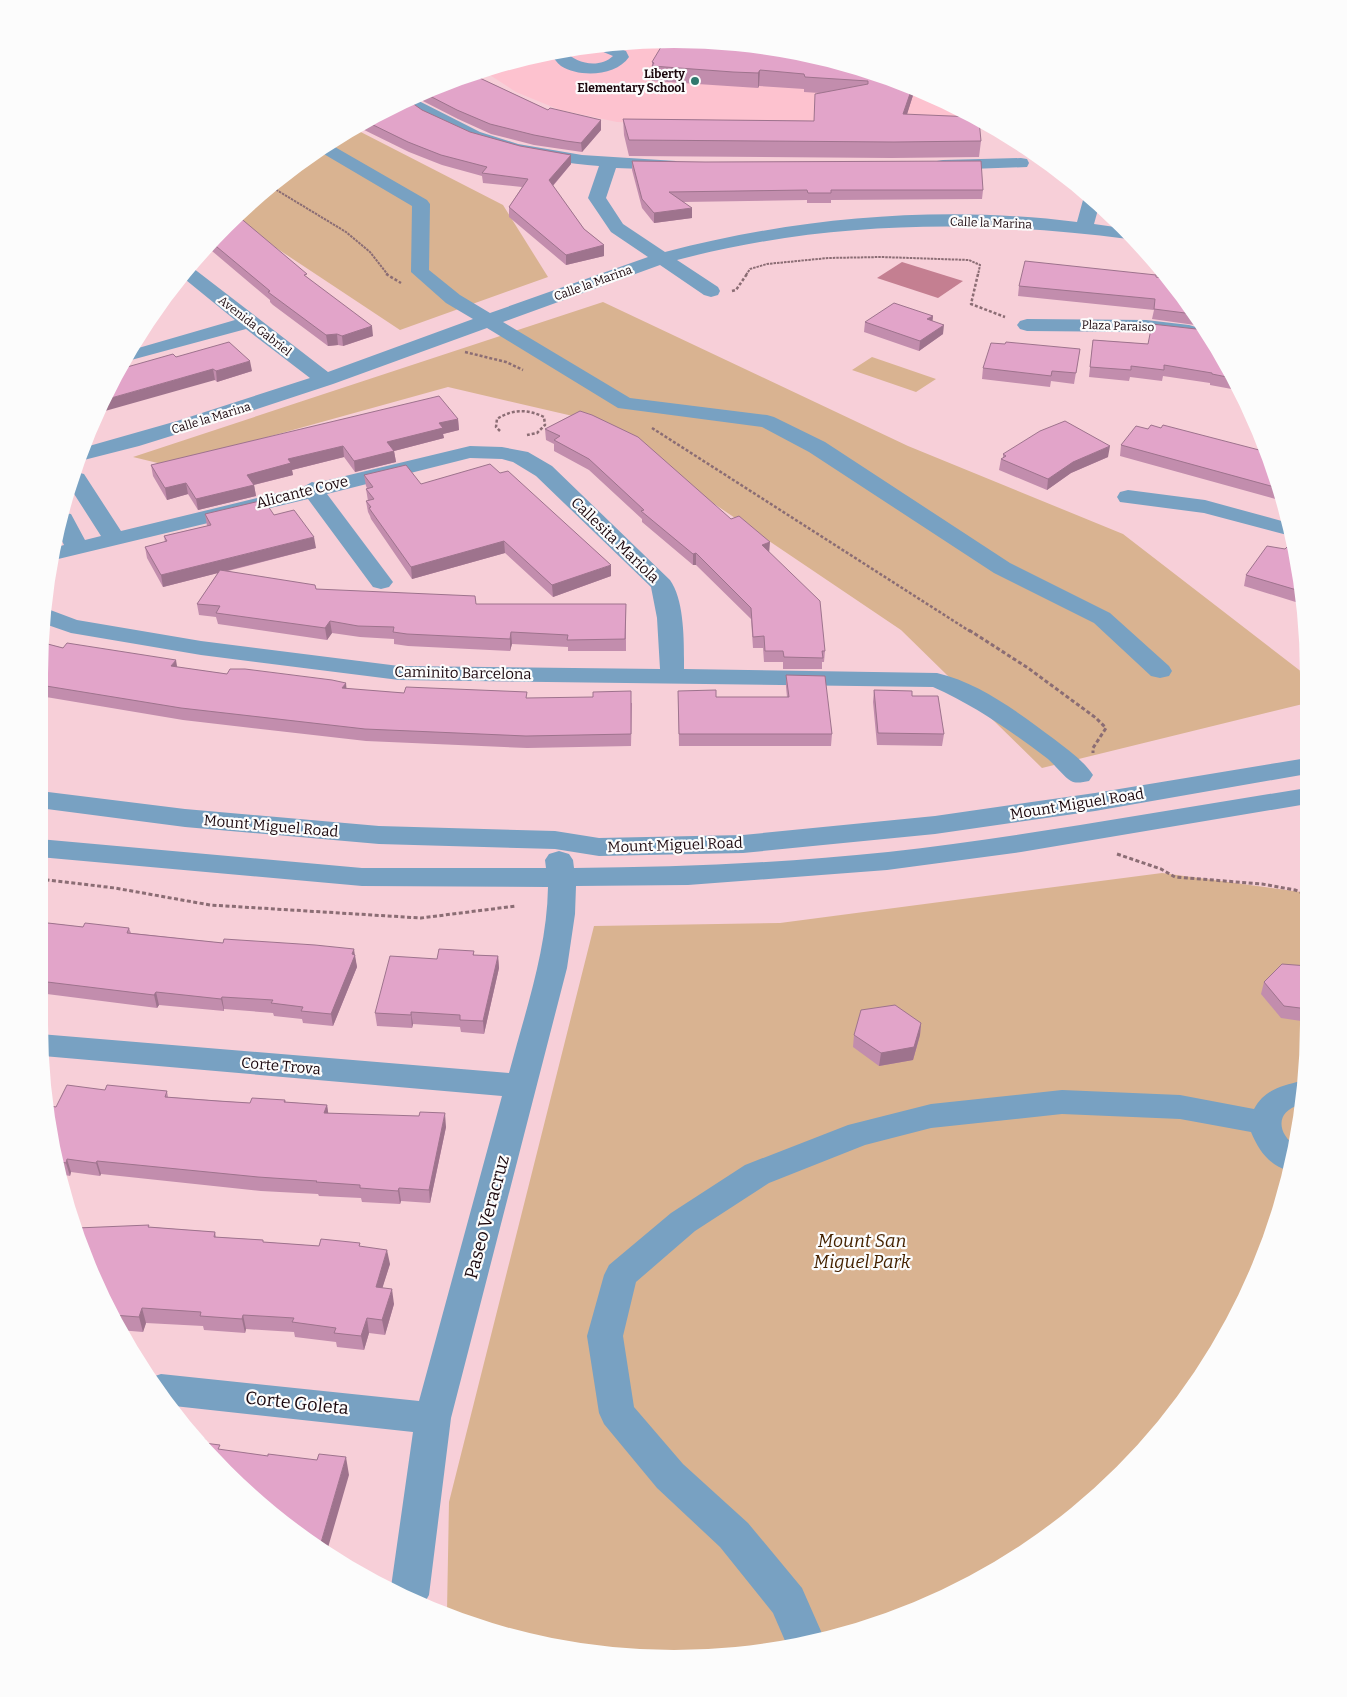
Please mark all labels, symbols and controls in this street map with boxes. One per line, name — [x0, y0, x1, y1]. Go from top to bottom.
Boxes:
place label: Liberty Elementary School — [577, 67, 685, 95]
marker: Liberty Elementary School — [689, 75, 701, 87]
street label: Calle la Marina — [950, 215, 1033, 231]
street label: Calle la Marina — [552, 262, 634, 304]
street label: Avenida Gabriel — [216, 293, 295, 359]
street label: Plaza Paraiso — [1081, 318, 1155, 334]
street label: Calle la Marina — [170, 399, 253, 437]
street label: Alicante Cove — [254, 472, 350, 512]
street label: Callesita Mariola — [567, 493, 663, 587]
street label: Caminito Barcelona — [394, 663, 532, 683]
street label: Mount Miguel Road — [1009, 785, 1145, 823]
street label: Mount Miguel Road — [203, 811, 339, 841]
street label: Mount Miguel Road — [607, 834, 743, 856]
street label: Corte Trova — [240, 1054, 322, 1078]
street label: Paseo Veracruz — [460, 1153, 514, 1281]
park label: Mount San Miguel Park — [814, 1230, 911, 1273]
street label: Corte Goleta — [244, 1387, 350, 1419]

